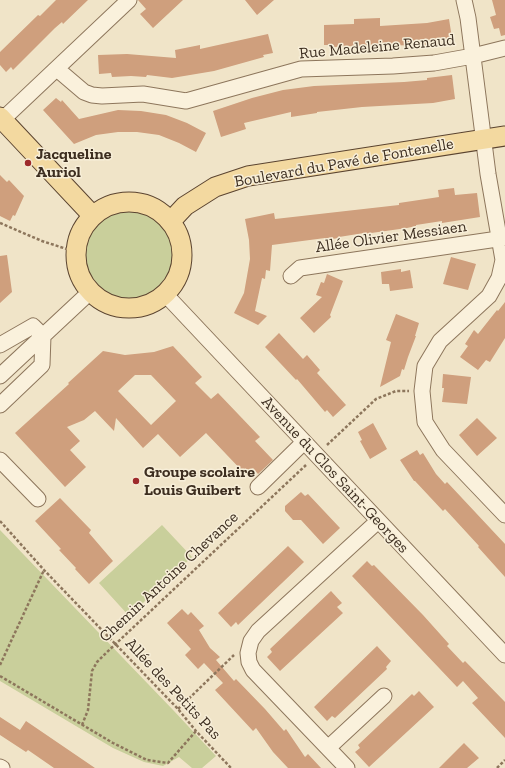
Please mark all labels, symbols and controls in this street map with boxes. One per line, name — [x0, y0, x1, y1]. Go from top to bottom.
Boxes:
street label: Rue Madeleine Renaud — [298, 31, 456, 63]
street label: Boulevard du Pavé de Fontenelle — [233, 134, 455, 192]
place label: Jacqueline Auriol — [36, 144, 111, 182]
marker: Jacqueline Auriol — [23, 158, 33, 168]
street label: Allée Olivier Messiaen — [314, 217, 468, 257]
street label: Avenue du Clos Saint-Georges — [257, 393, 413, 557]
place label: Groupe scolaire Louis Guibert — [144, 462, 255, 500]
marker: Groupe scolaire Louis Guibert — [131, 476, 141, 486]
street label: Chemin Antoine Chevance — [96, 508, 242, 646]
street label: Allée des Petits Pas — [121, 634, 225, 744]

